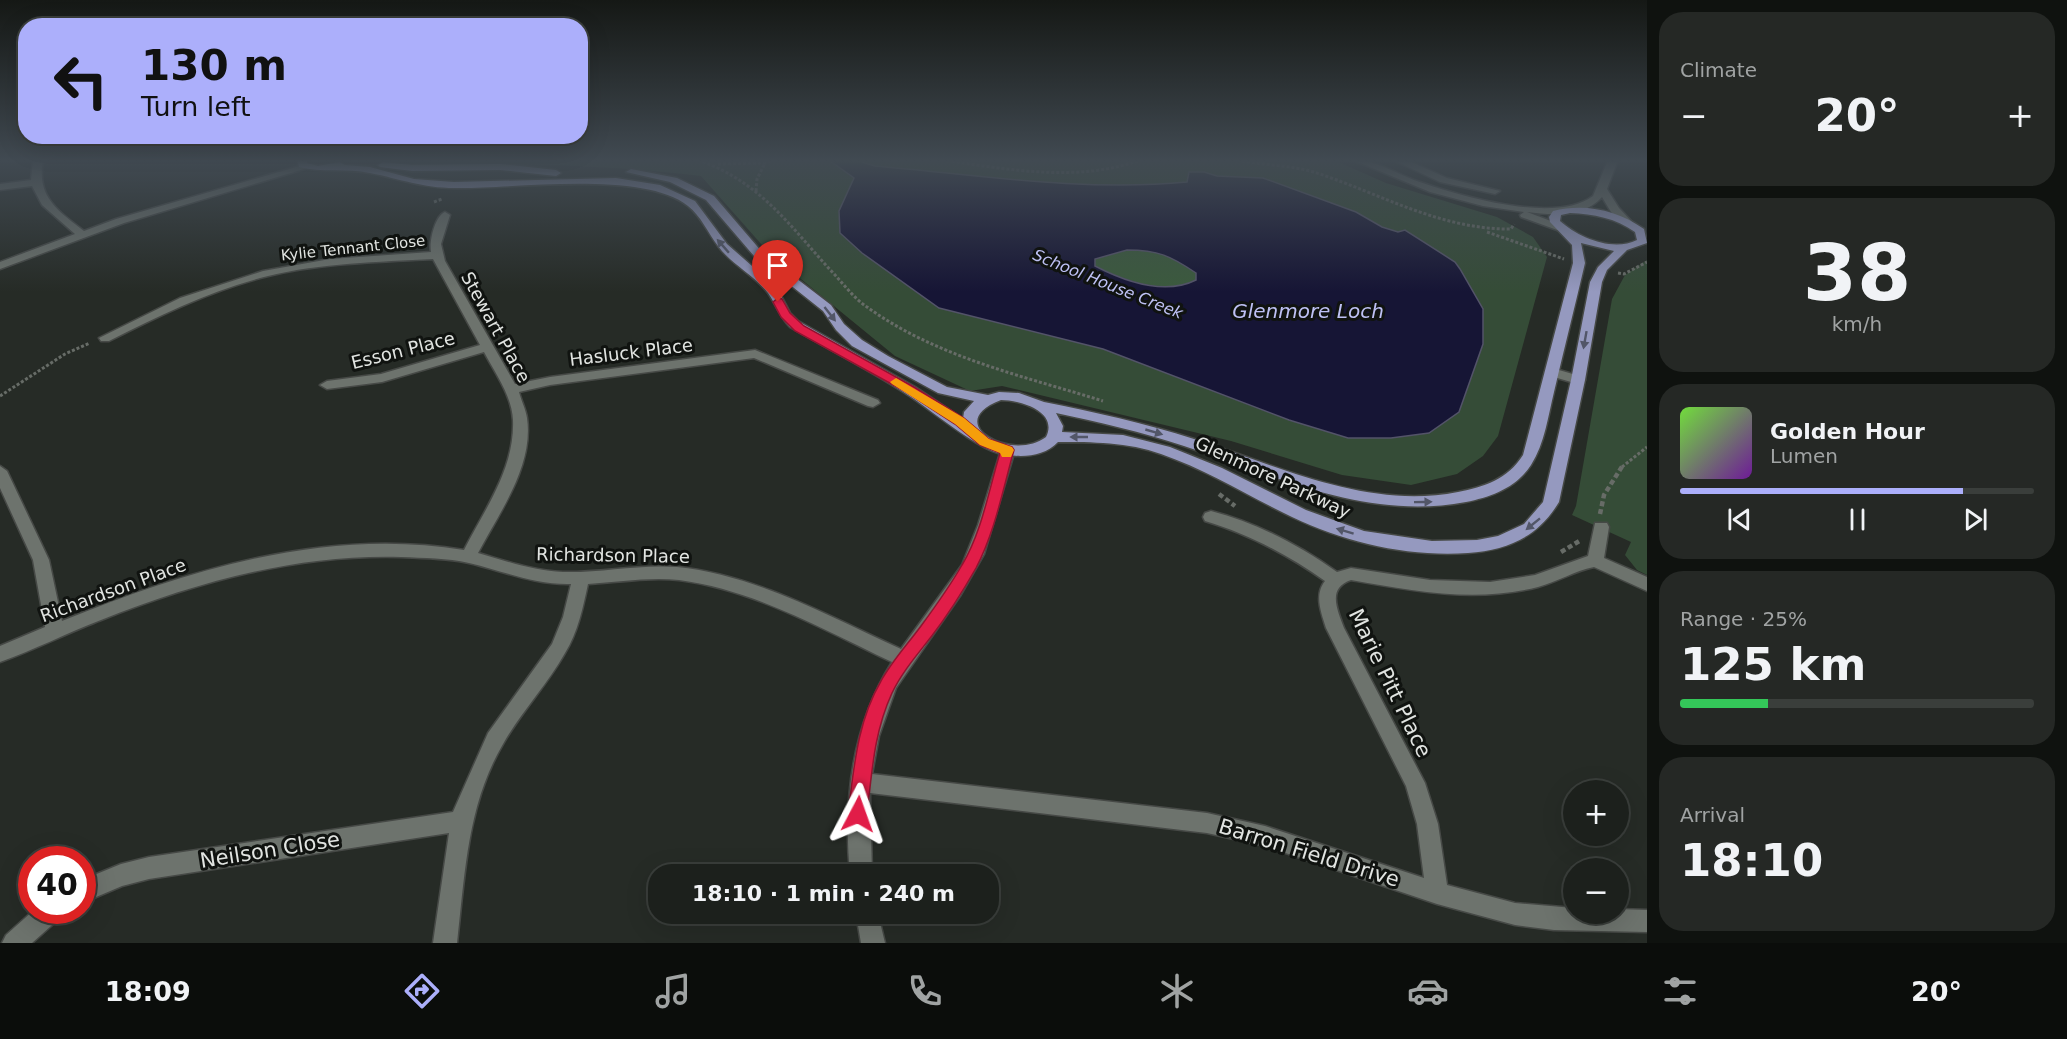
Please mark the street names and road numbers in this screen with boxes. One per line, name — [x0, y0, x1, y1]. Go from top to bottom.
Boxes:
street label: Kylie Tennant Close — [280, 231, 426, 265]
street label: Stewart Place — [457, 268, 535, 386]
street label: Esson Place — [349, 327, 457, 373]
street label: Hasluck Place — [568, 334, 694, 370]
street label: Glenmore Parkway — [1192, 432, 1354, 522]
street label: Richardson Place — [536, 543, 690, 567]
street label: Richardson Place — [37, 554, 189, 626]
street label: Marie Pitt Place — [1344, 605, 1436, 761]
street label: Barron Field Drive — [1216, 814, 1402, 892]
street label: Neilson Close — [198, 827, 342, 873]

